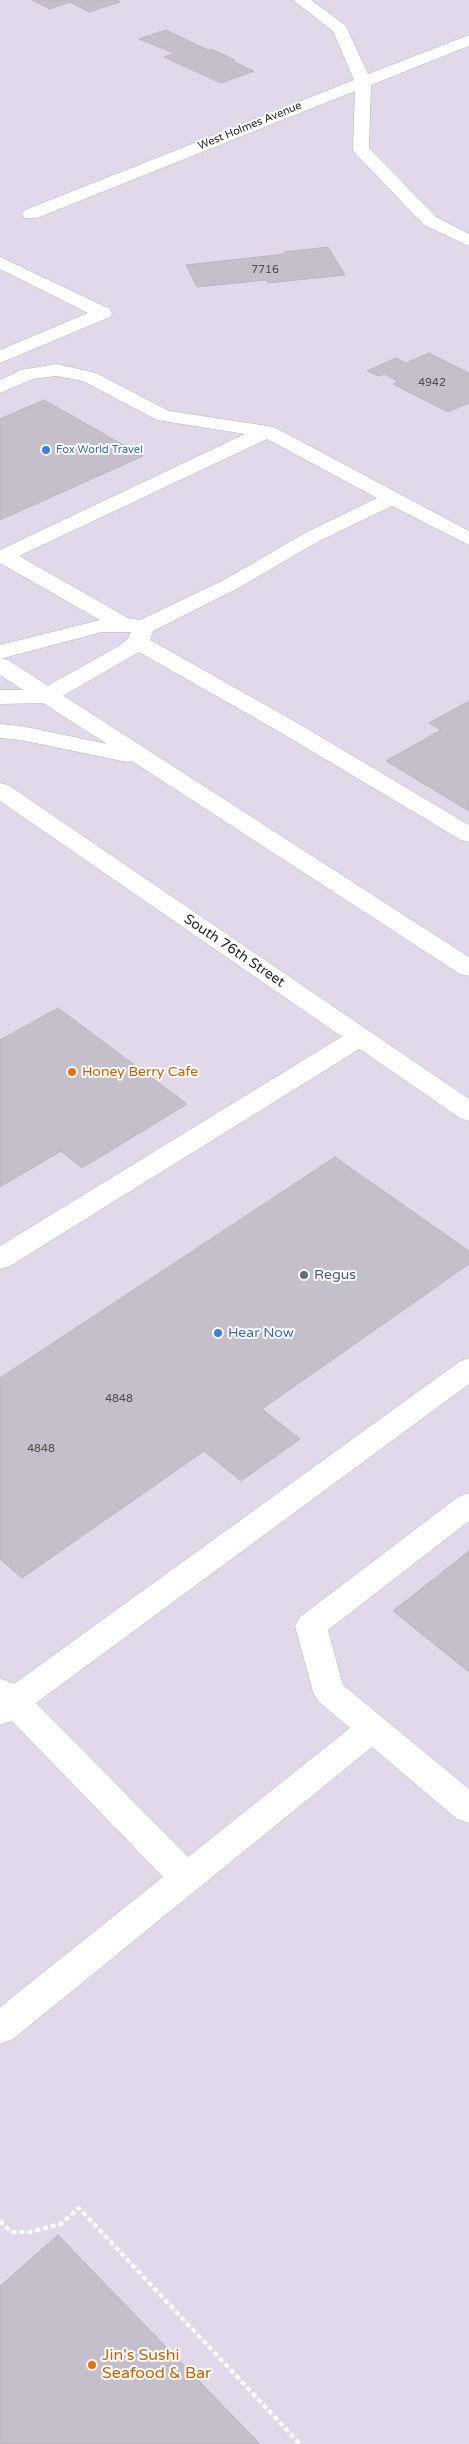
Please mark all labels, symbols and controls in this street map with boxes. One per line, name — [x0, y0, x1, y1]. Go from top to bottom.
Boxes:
street label: West Holmes Avenue — [196, 99, 304, 153]
house number: 7716 — [251, 263, 279, 277]
house number: 4942 — [418, 376, 446, 390]
place label: Fox World Travel — [56, 443, 143, 457]
marker: Fox World Travel — [40, 444, 52, 456]
street label: South 76th Street — [180, 911, 288, 991]
place label: Honey Berry Cafe — [82, 1064, 198, 1080]
marker: Honey Berry Cafe — [66, 1066, 78, 1078]
place label: Regus — [314, 1267, 356, 1283]
marker: Regus — [298, 1269, 310, 1281]
place label: Hear Now — [228, 1325, 294, 1341]
marker: Hear Now — [212, 1327, 224, 1339]
house number: 4848 — [105, 1392, 133, 1406]
house number: 4848 — [27, 1442, 55, 1456]
place label: Jin's Sushi Seafood & Bar — [102, 2346, 211, 2384]
marker: Jin's Sushi Seafood & Bar — [86, 2359, 98, 2371]

